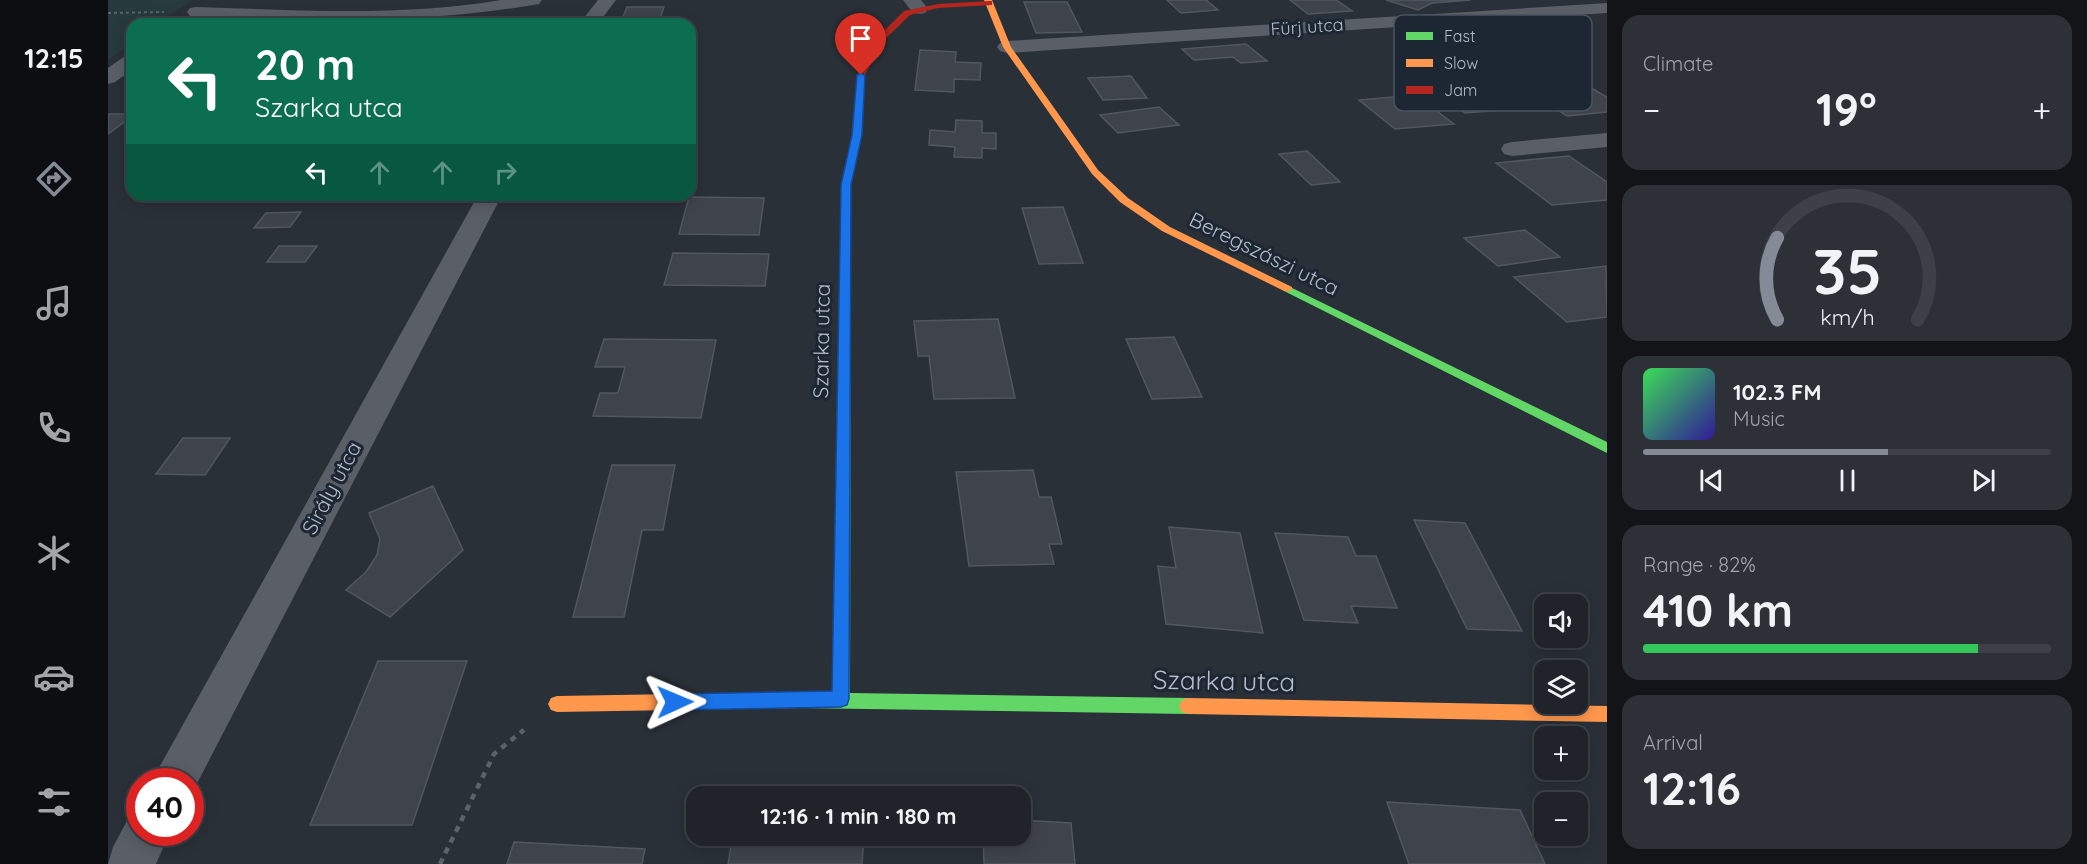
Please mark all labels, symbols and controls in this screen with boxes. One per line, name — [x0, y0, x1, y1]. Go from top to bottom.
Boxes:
street label: Fürj utca — [1270, 12, 1344, 41]
pin — [835, 13, 886, 75]
legend — [1394, 15, 1592, 111]
icon: arrive — [844, 22, 877, 55]
text: Fast — [1444, 26, 1475, 46]
text: 20 m — [255, 38, 355, 91]
text: 12:15 — [24, 41, 84, 75]
icon: left — [156, 42, 234, 120]
text: Climate — [1643, 51, 1713, 76]
text: Slow — [1444, 53, 1478, 73]
text: Jam — [1444, 80, 1477, 100]
text: 19° — [1816, 81, 1877, 137]
text: − — [1643, 89, 1660, 130]
text: + — [2032, 89, 2051, 130]
text: Szarka utca — [255, 90, 403, 124]
icon: left — [300, 156, 333, 189]
icon: ahead — [363, 156, 396, 189]
icon: ahead — [426, 156, 459, 189]
icon: right — [489, 156, 522, 189]
icon: directions — [33, 158, 75, 200]
street label: Beregszászi utca — [1185, 206, 1343, 301]
text: 35 — [1812, 232, 1882, 310]
icon: music — [33, 282, 75, 324]
street label: Szarka utca — [807, 283, 835, 399]
text: km/h — [1820, 304, 1874, 330]
text: 102.3 FM — [1733, 378, 1821, 406]
text: Music — [1733, 406, 1785, 431]
icon: phone — [33, 407, 75, 449]
street label: Sirály utca — [296, 437, 366, 538]
icon: previous — [1695, 464, 1728, 497]
icon: pause — [1831, 464, 1864, 497]
icon: next — [1967, 464, 2000, 497]
icon: climate — [33, 532, 75, 574]
text: Range · 82% — [1643, 552, 1756, 577]
text: 410 km — [1643, 582, 1793, 638]
map controls — [1534, 594, 1588, 846]
button: sound — [1534, 594, 1588, 648]
icon: car — [33, 656, 75, 698]
button: layers — [1534, 660, 1588, 714]
street label: Szarka utca — [1153, 663, 1295, 698]
position arrow — [643, 670, 707, 734]
button: + — [1534, 726, 1588, 780]
text: Arrival — [1643, 730, 1703, 755]
text: 12:16 — [1643, 760, 1741, 816]
speed limit sign: 40 — [126, 768, 204, 846]
icon: filters — [33, 781, 75, 823]
button: − — [1534, 792, 1588, 846]
text: 12:16 · 1 min · 180 m — [760, 802, 957, 830]

